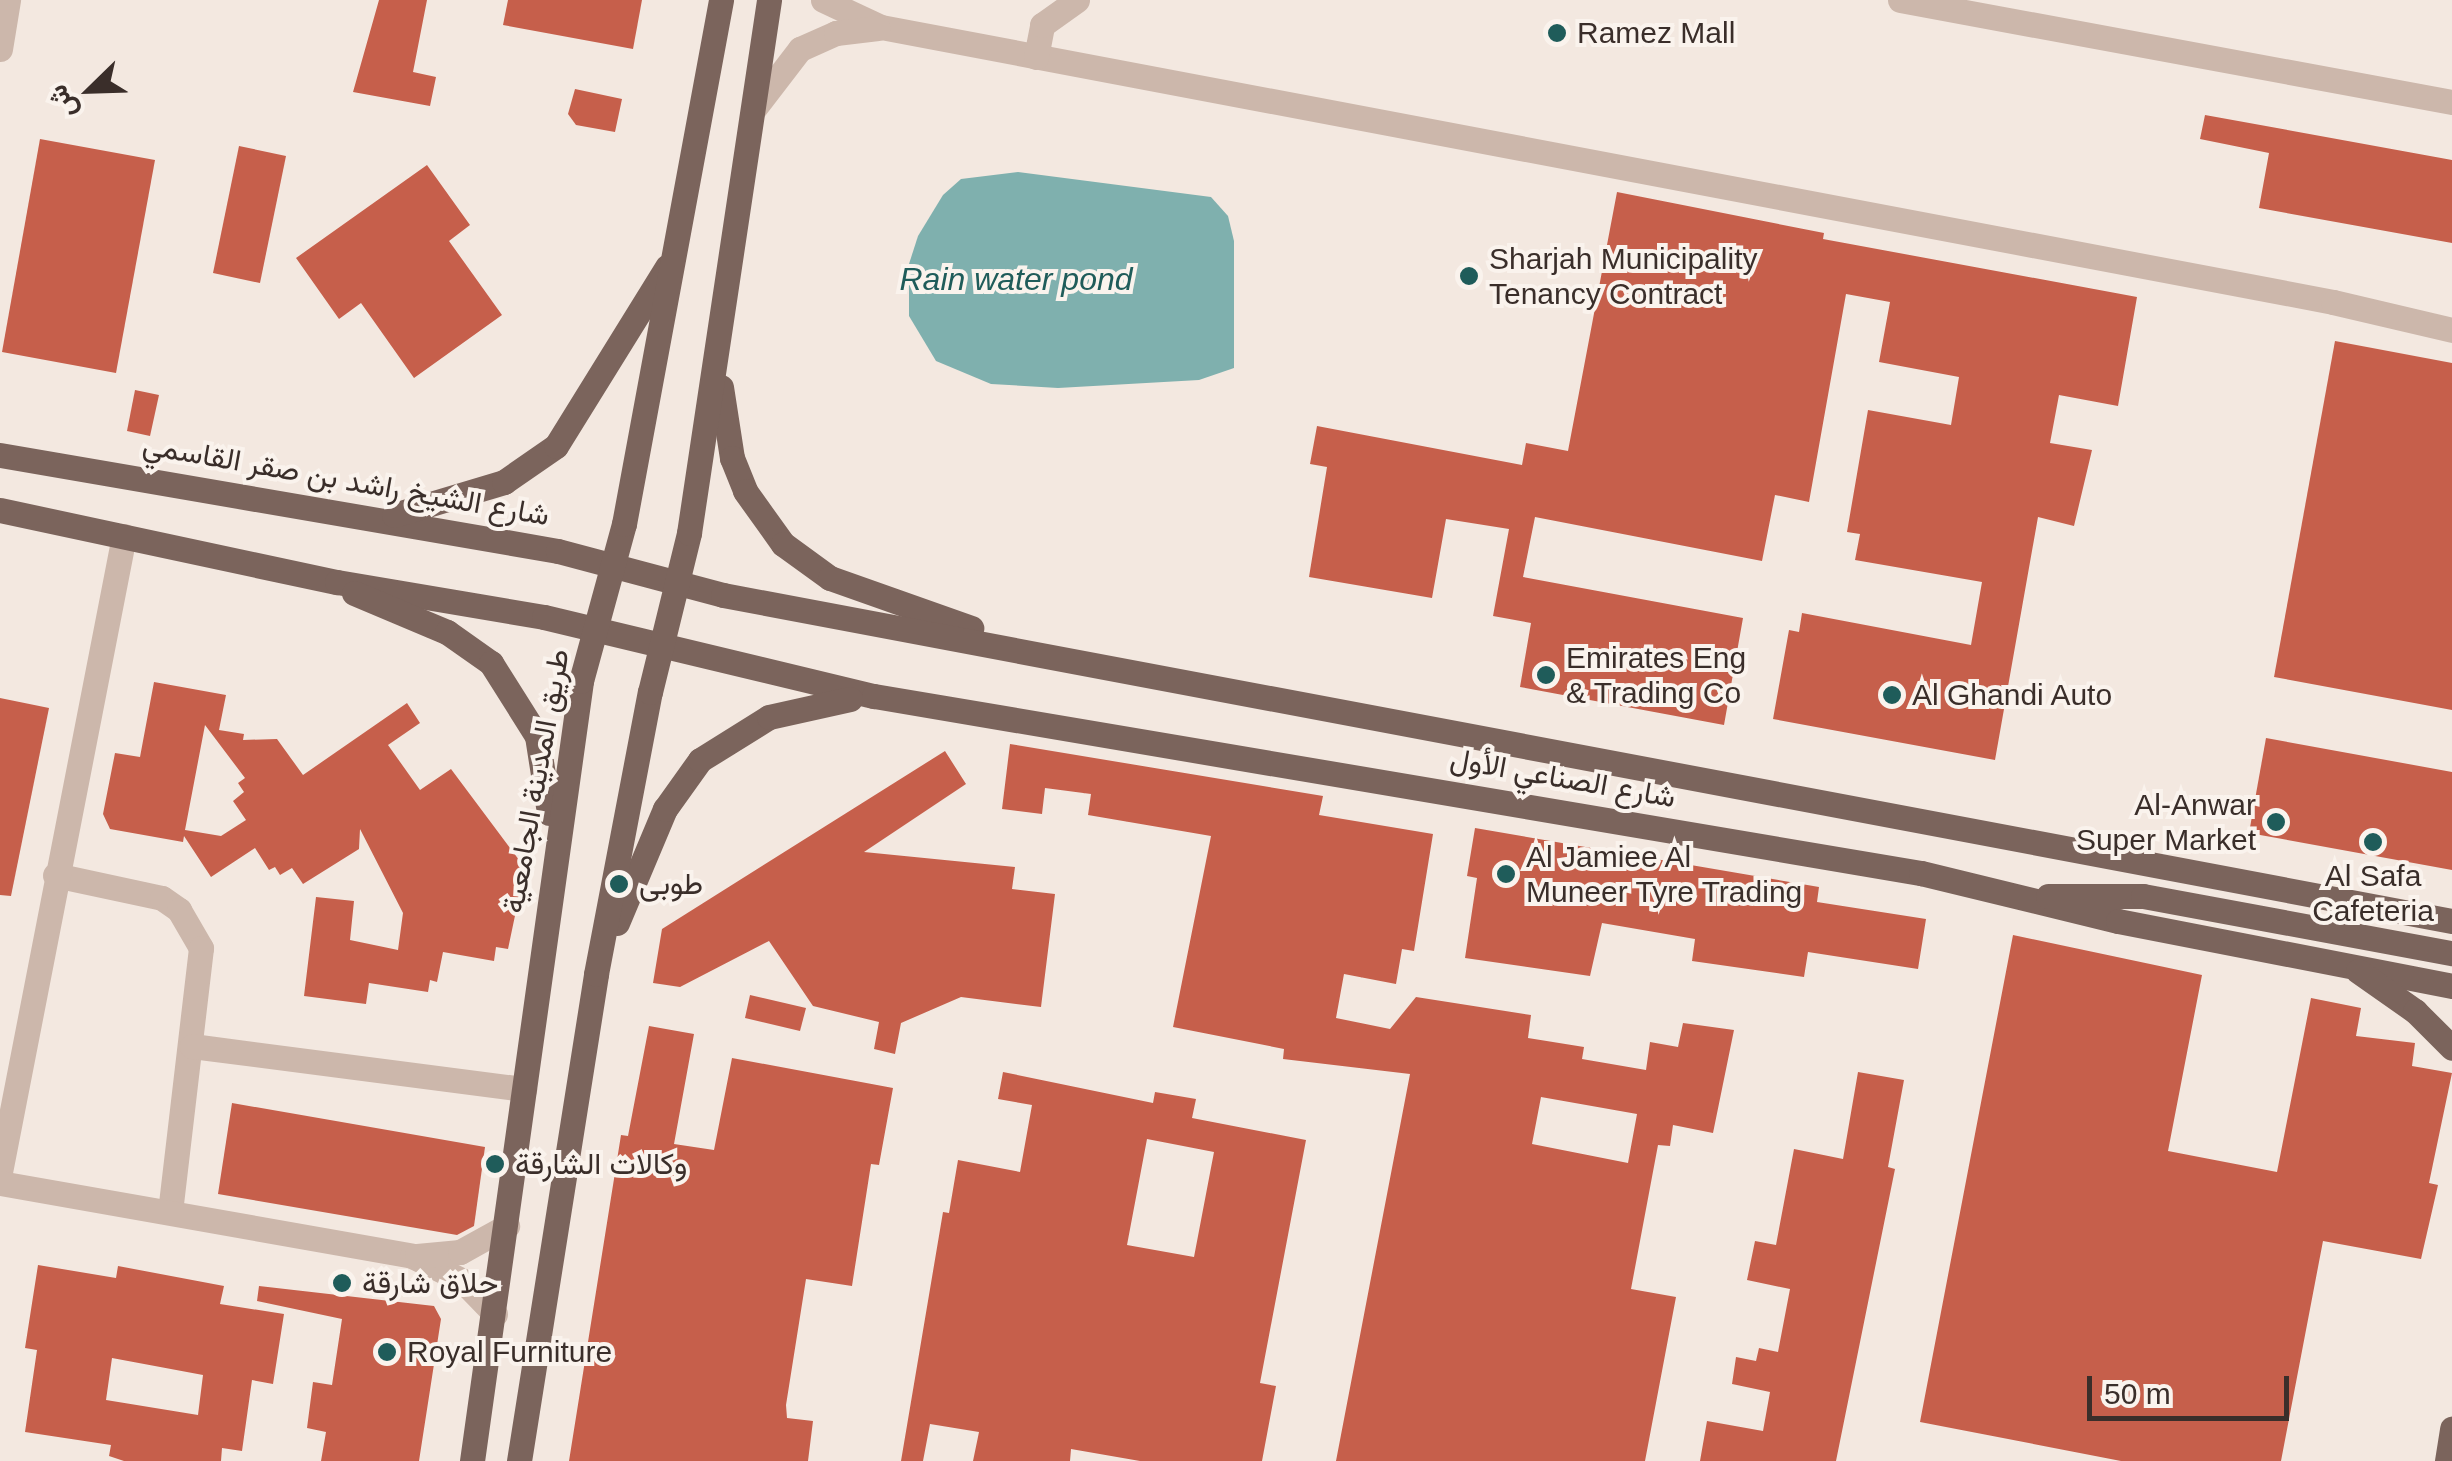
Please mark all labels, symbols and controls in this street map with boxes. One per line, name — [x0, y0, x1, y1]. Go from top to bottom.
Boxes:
place label: Ramez Mall — [1577, 15, 1735, 51]
marker: Ramez Mall — [1546, 22, 1568, 44]
north arrow — [40, 40, 140, 140]
text: ش — [41, 80, 83, 123]
place label: Sharjah Municipality Tenancy Contract — [1489, 241, 1757, 312]
water label: Rain water pond — [899, 260, 1133, 298]
marker: Sharjah Municipality Tenancy Contract — [1458, 265, 1480, 287]
street label: شارع الشيخ راشد بن صقر القاسمي — [140, 426, 552, 534]
place label: Emirates Eng & Trading Co — [1566, 640, 1746, 710]
street label: طريق المدينة الجامعية — [495, 646, 577, 916]
marker: Emirates Eng & Trading Co — [1535, 664, 1557, 686]
place label: Al Ghandi Auto — [1912, 677, 2114, 713]
marker: Al Ghandi Auto — [1881, 684, 1903, 706]
street label: شارع الصناعي الأول — [1448, 740, 1678, 816]
place label: Al-Anwar Super Market — [2076, 787, 2256, 858]
marker: Al-Anwar Super Market — [2265, 811, 2287, 833]
marker: Al Safa Cafeteria — [2362, 831, 2384, 853]
place label: Al Jamiee Al Muneer Tyre Trading — [1526, 839, 1803, 910]
place label: Al Safa Cafeteria — [2312, 858, 2434, 928]
marker: Al Jamiee Al Muneer Tyre Trading — [1495, 863, 1517, 885]
place label: طوبى — [639, 866, 703, 902]
marker: طوبى — [608, 873, 630, 895]
place label: وكالات الشارقة — [515, 1146, 687, 1182]
marker: وكالات الشارقة — [484, 1153, 506, 1175]
place label: حلاق شارقة — [362, 1265, 498, 1301]
marker: حلاق شارقة — [331, 1272, 353, 1294]
place label: Royal Furniture — [407, 1334, 612, 1370]
marker: Royal Furniture — [376, 1341, 398, 1363]
scale bar — [2092, 1356, 2294, 1418]
text: 50 m — [2104, 1377, 2171, 1410]

